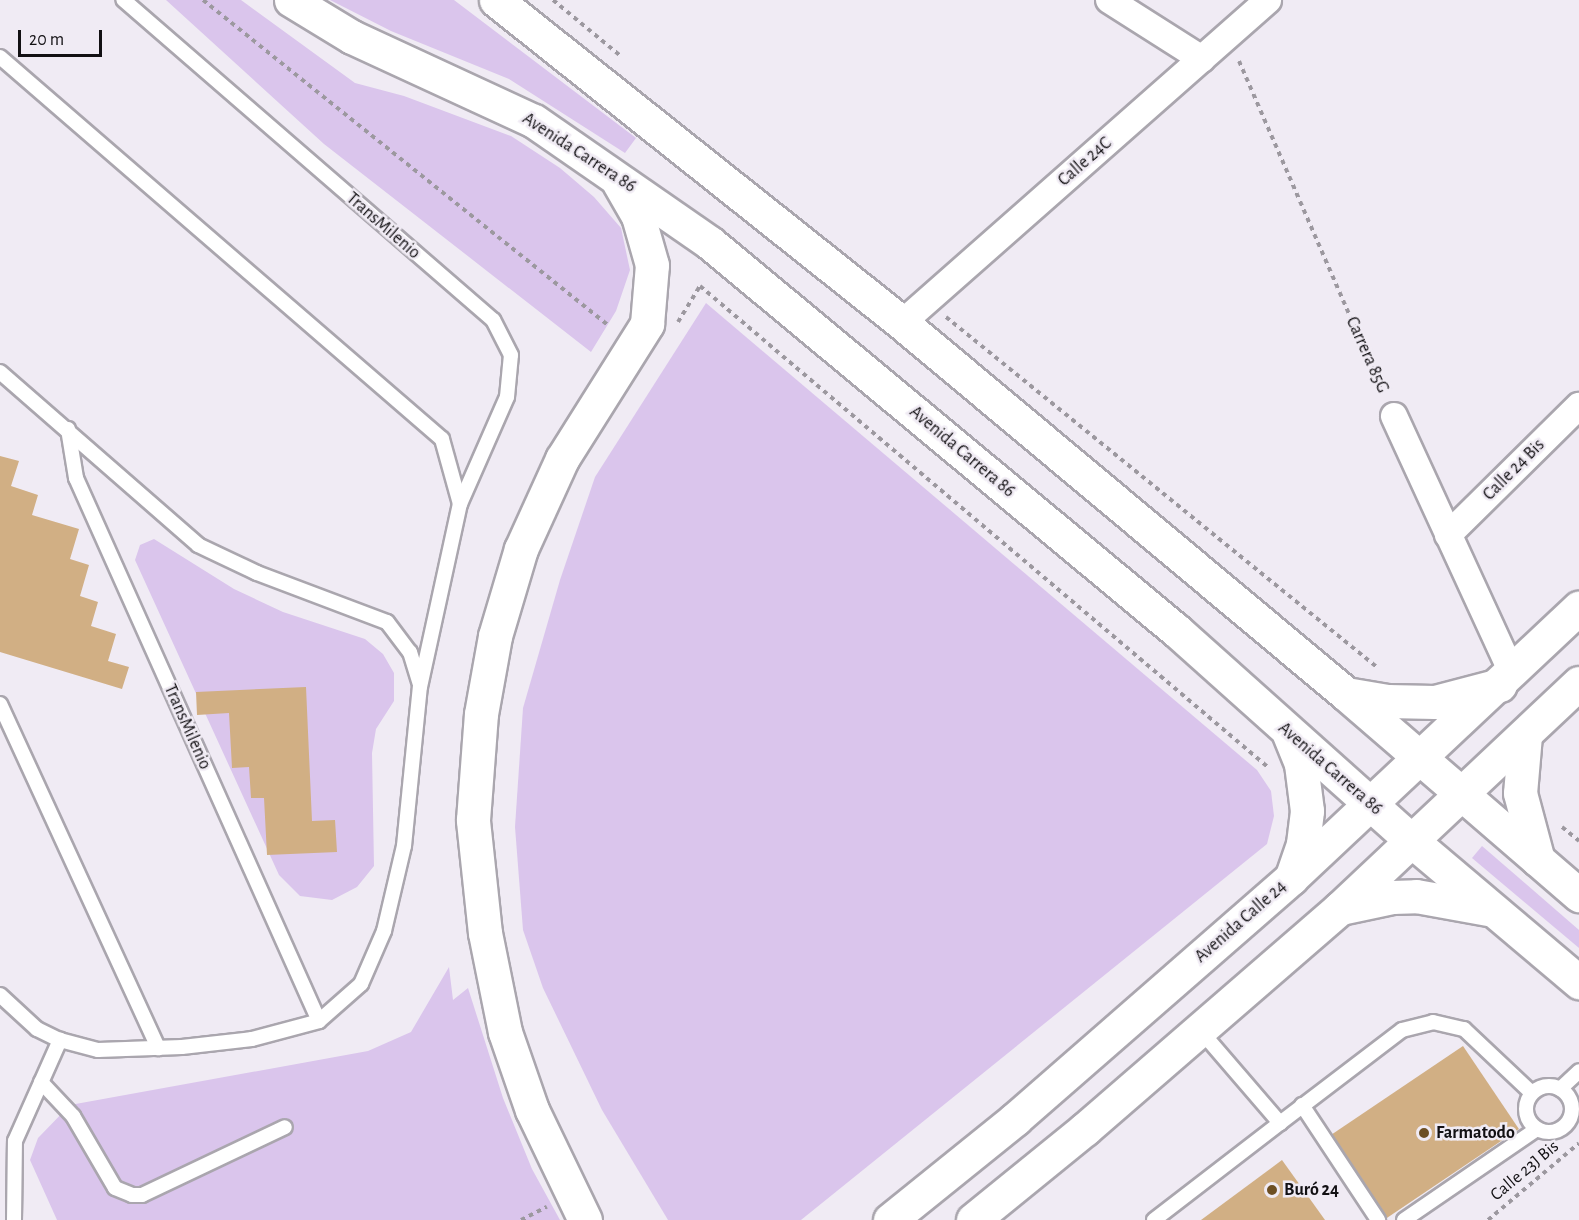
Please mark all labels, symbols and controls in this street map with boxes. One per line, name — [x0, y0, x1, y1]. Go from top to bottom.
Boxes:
scale bar — [21, 18, 105, 56]
text: 20 m — [29, 31, 64, 49]
street label: Avenida Carrera 86 — [518, 108, 640, 198]
street label: Calle 24C — [1054, 133, 1116, 191]
street label: TransMilenio — [342, 188, 424, 264]
street label: Carrera 85G — [1341, 314, 1393, 396]
street label: Avenida Carrera 86 — [905, 402, 1019, 502]
street label: Calle 24 Bis — [1479, 435, 1549, 505]
street label: TransMilenio — [159, 681, 215, 773]
street label: Avenida Carrera 86 — [1273, 718, 1387, 820]
street label: Avenida Calle 24 — [1191, 876, 1291, 968]
place label: Farmatodo — [1436, 1122, 1515, 1144]
marker: Farmatodo — [1417, 1126, 1431, 1140]
street label: Calle 23J Bis — [1486, 1136, 1564, 1206]
place label: Buró 24 — [1284, 1179, 1339, 1201]
marker: Buró 24 — [1265, 1183, 1279, 1197]

